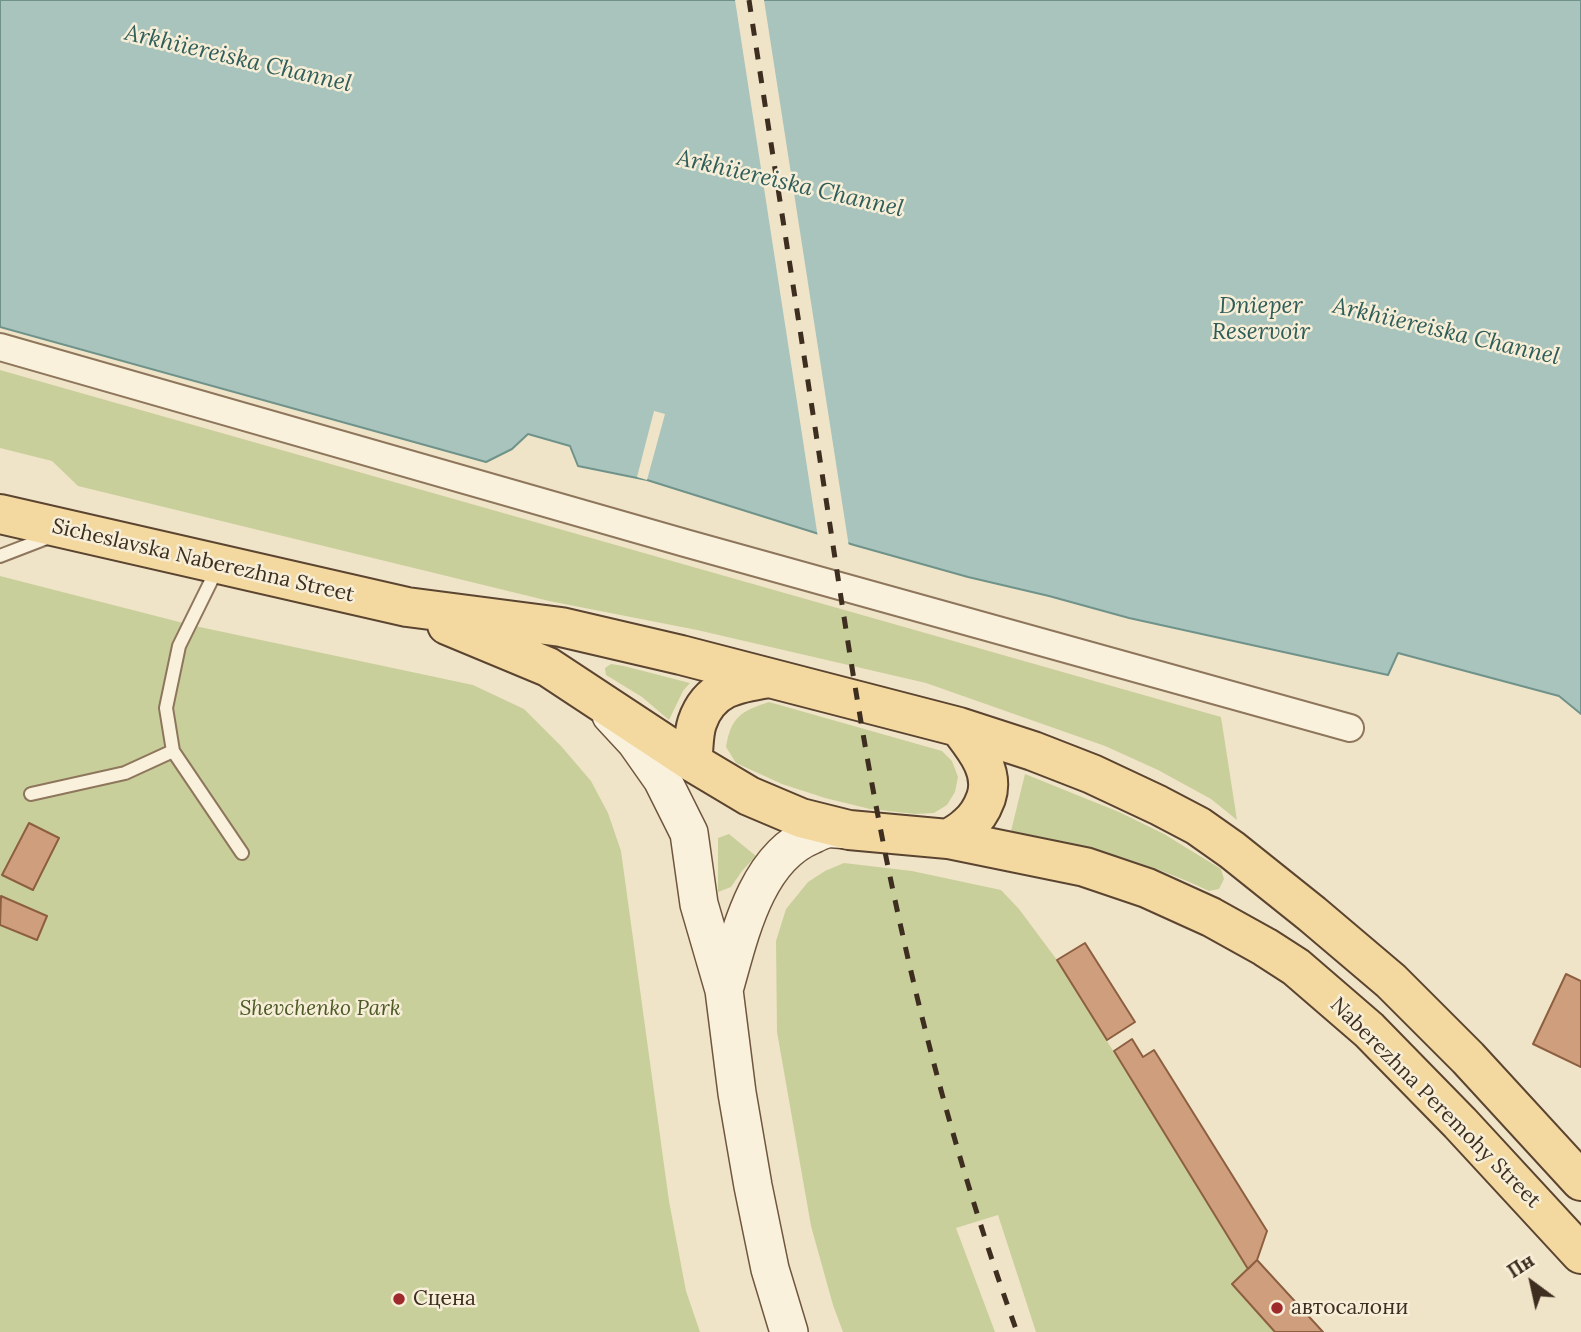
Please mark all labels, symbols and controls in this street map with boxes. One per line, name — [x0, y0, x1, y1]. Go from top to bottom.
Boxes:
water label: Arkhiiereiska Channel — [122, 19, 354, 99]
water label: Arkhiiereiska Channel — [674, 144, 906, 224]
water label: Dnieper Reservoir — [1212, 292, 1310, 346]
water label: Arkhiiereiska Channel — [1330, 292, 1562, 372]
street label: Sicheslavska Naberezhna Street — [49, 514, 357, 608]
street label: Naberezhna Peremohy Street — [1325, 993, 1545, 1213]
park label: Shevchenko Park — [239, 996, 401, 1022]
north arrow — [1497, 1248, 1567, 1318]
text: Пн — [1502, 1248, 1539, 1283]
place label: Сцена — [413, 1286, 476, 1312]
marker: Сцена — [391, 1291, 407, 1307]
place label: автосалони — [1291, 1295, 1408, 1321]
marker: автосалони — [1269, 1300, 1285, 1316]

